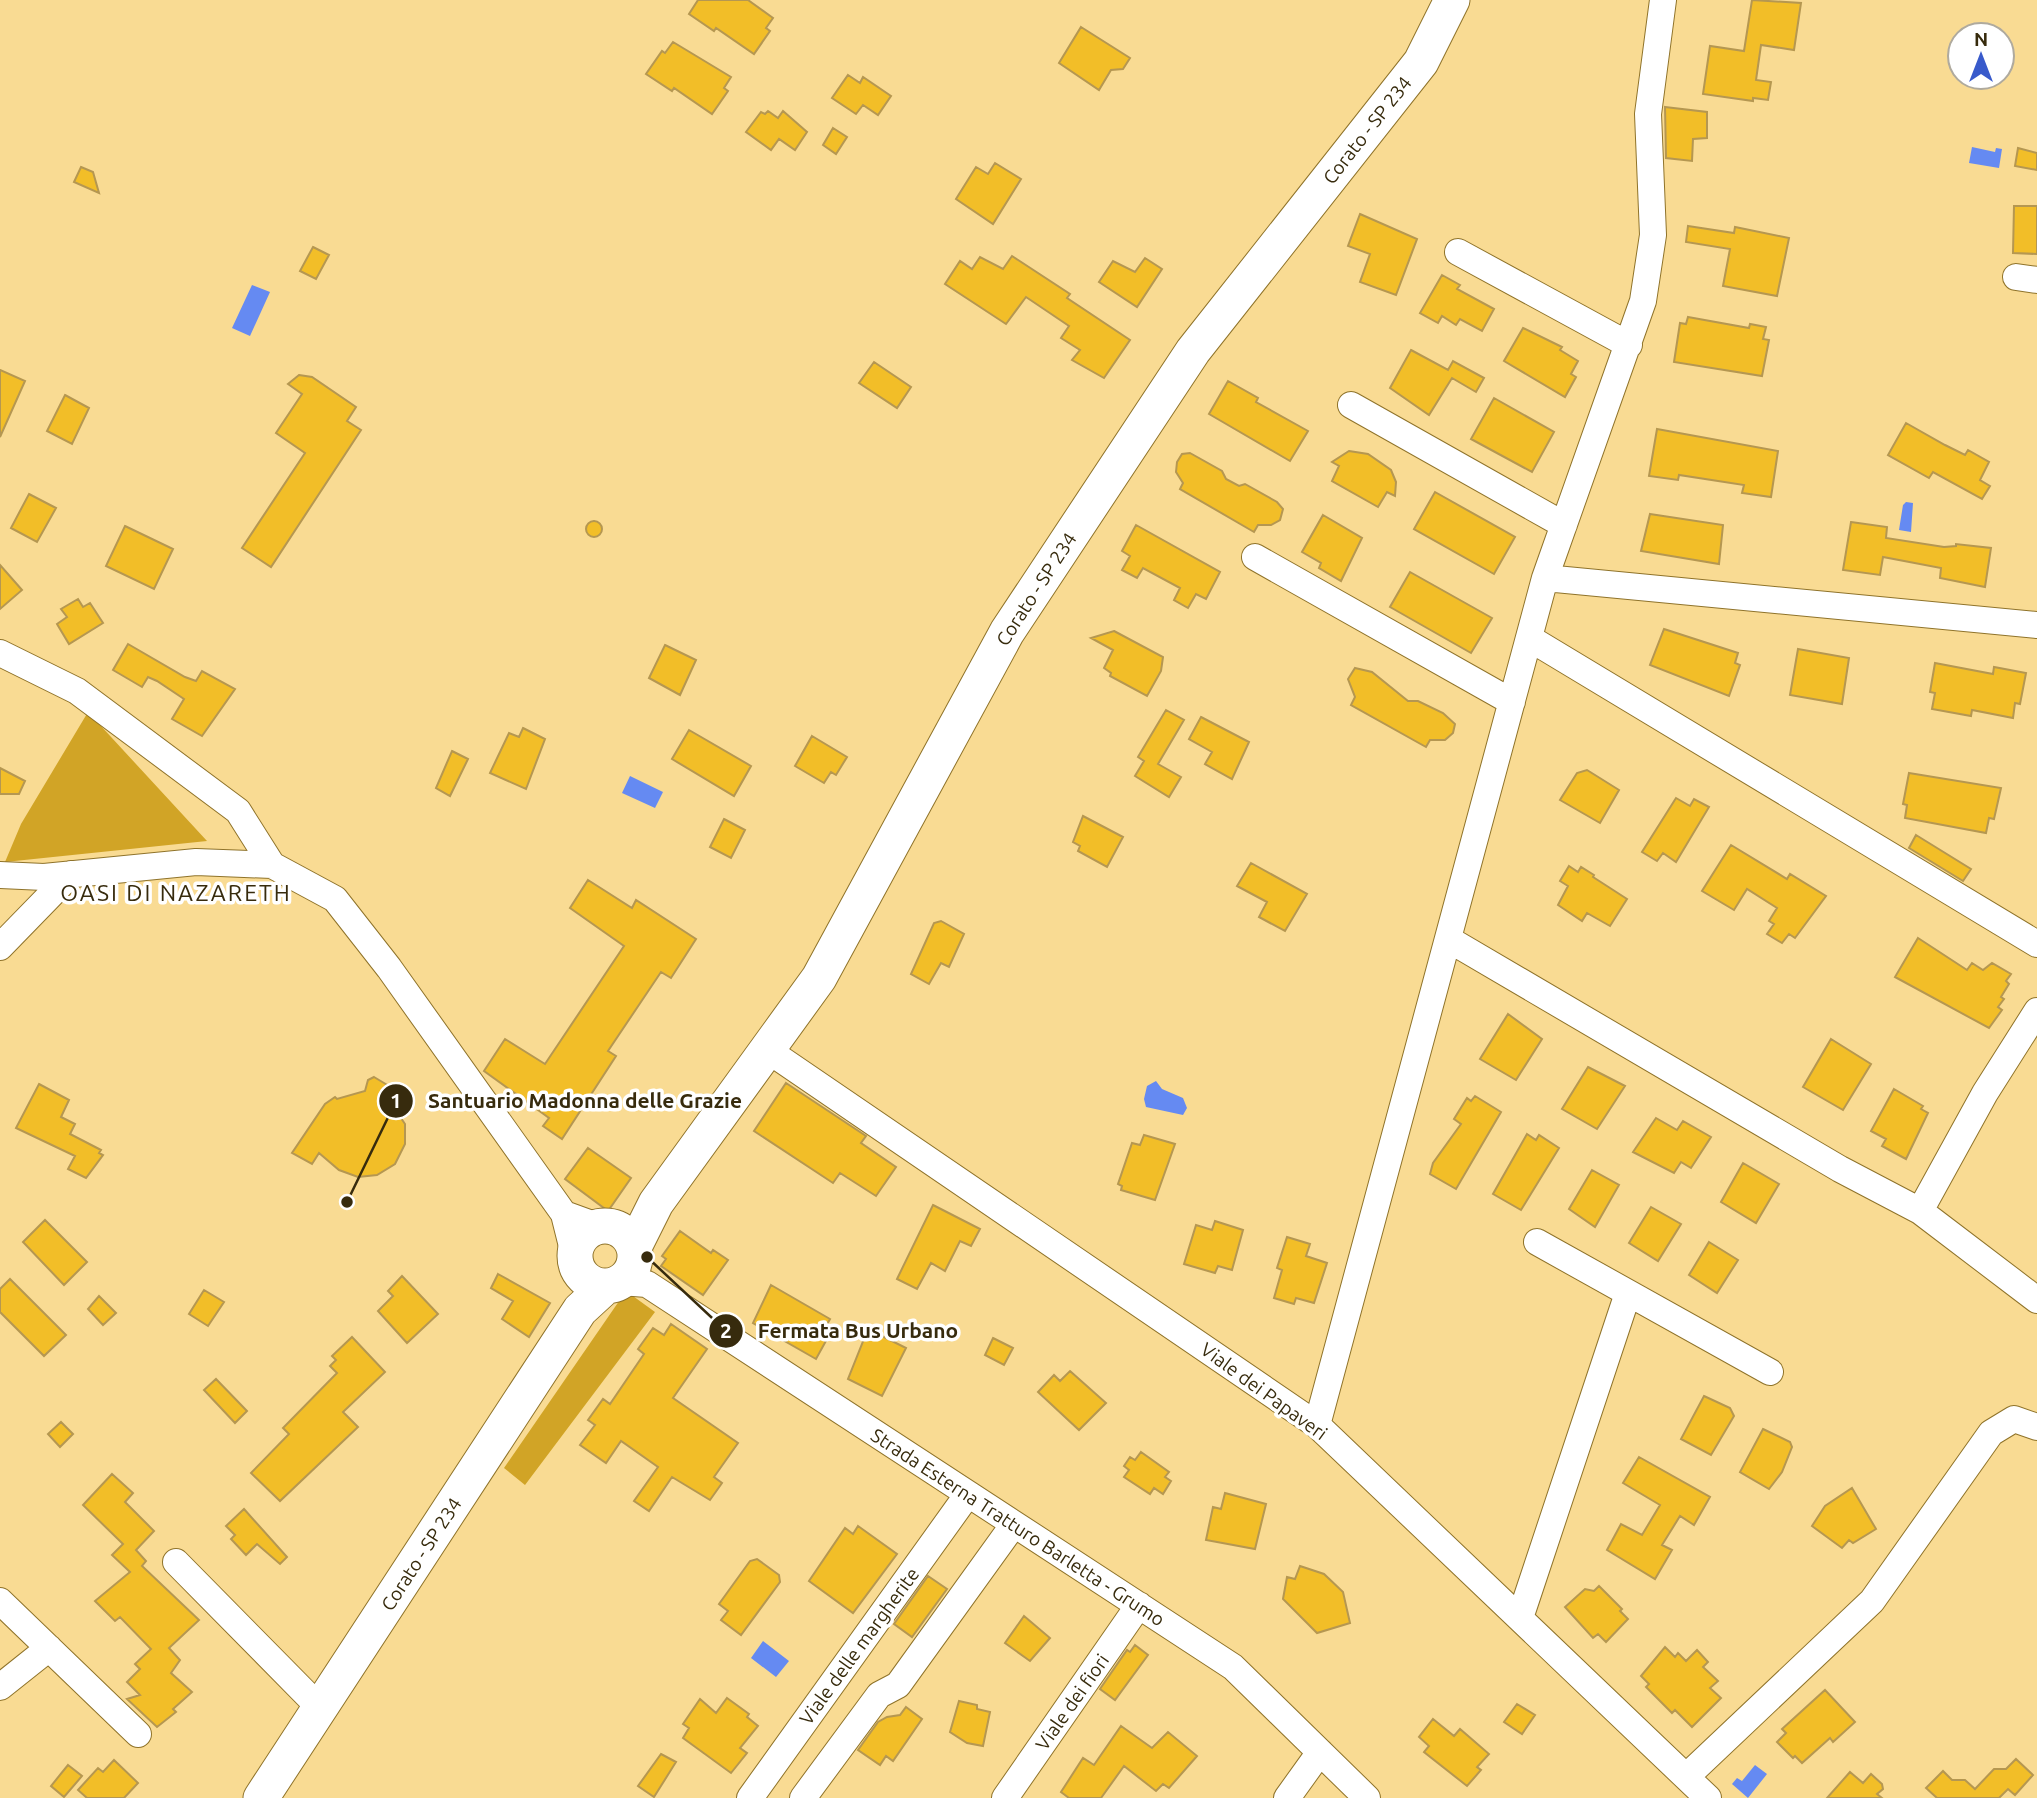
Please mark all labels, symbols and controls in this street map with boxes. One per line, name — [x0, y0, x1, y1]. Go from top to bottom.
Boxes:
north arrow — [1946, 21, 2016, 91]
text: N — [1974, 28, 1988, 50]
street label: Corato - SP 234 — [1318, 72, 1416, 188]
street label: Corato - SP 234 — [991, 528, 1081, 650]
district label: OASI DI NAZARETH — [60, 880, 292, 905]
callout: Santuario Madonna delle Grazie — [379, 1080, 756, 1122]
text: 1 — [390, 1088, 402, 1112]
text: Santuario Madonna delle Grazie — [428, 1088, 742, 1112]
callout: Fermata Bus Urbano — [709, 1310, 972, 1352]
text: 2 — [720, 1318, 732, 1342]
text: Fermata Bus Urbano — [758, 1318, 958, 1342]
street label: Viale dei Papaveri — [1197, 1338, 1331, 1444]
street label: Strada Esterna Tratturo Barletta - Grumo — [867, 1424, 1169, 1630]
street label: Corato - SP 234 — [376, 1493, 466, 1615]
street label: Viale delle margherite — [795, 1563, 923, 1729]
street label: Viale dei fiori — [1031, 1650, 1113, 1754]

